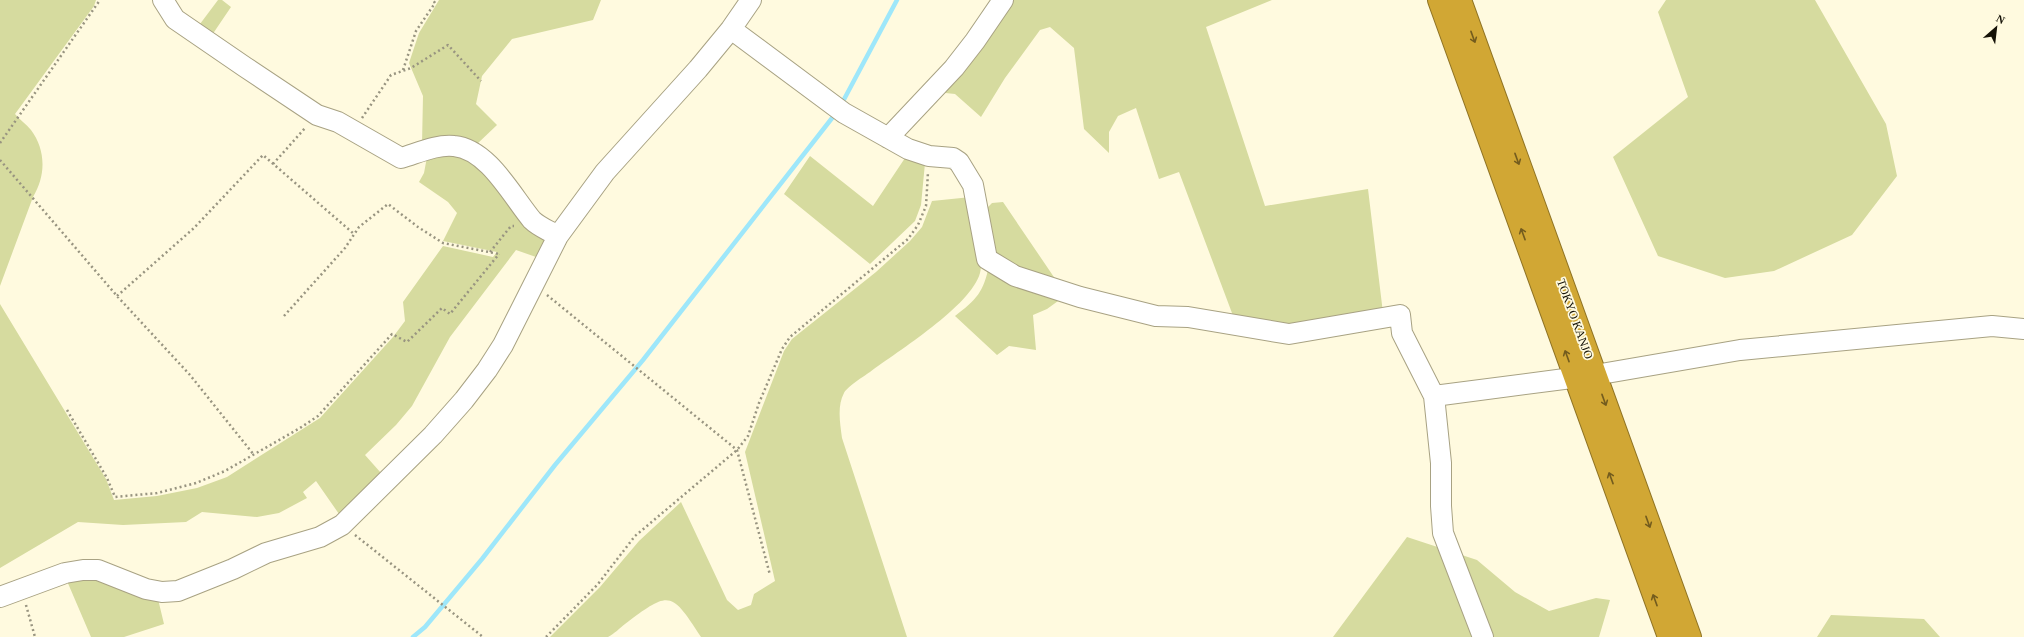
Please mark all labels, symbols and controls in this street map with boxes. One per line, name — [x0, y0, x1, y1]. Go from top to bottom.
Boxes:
north arrow — [1976, 8, 2016, 48]
text: N — [1994, 12, 2007, 26]
one-way arrow — [1470, 30, 1477, 43]
one-way arrow — [1514, 152, 1521, 165]
one-way arrow — [1519, 227, 1526, 240]
street label: TOKYO KANJO — [1554, 277, 1596, 361]
one-way arrow — [1562, 350, 1570, 362]
one-way arrow — [1601, 393, 1608, 406]
one-way arrow — [1607, 472, 1614, 485]
one-way arrow — [1645, 516, 1653, 528]
one-way arrow — [1651, 595, 1659, 607]

